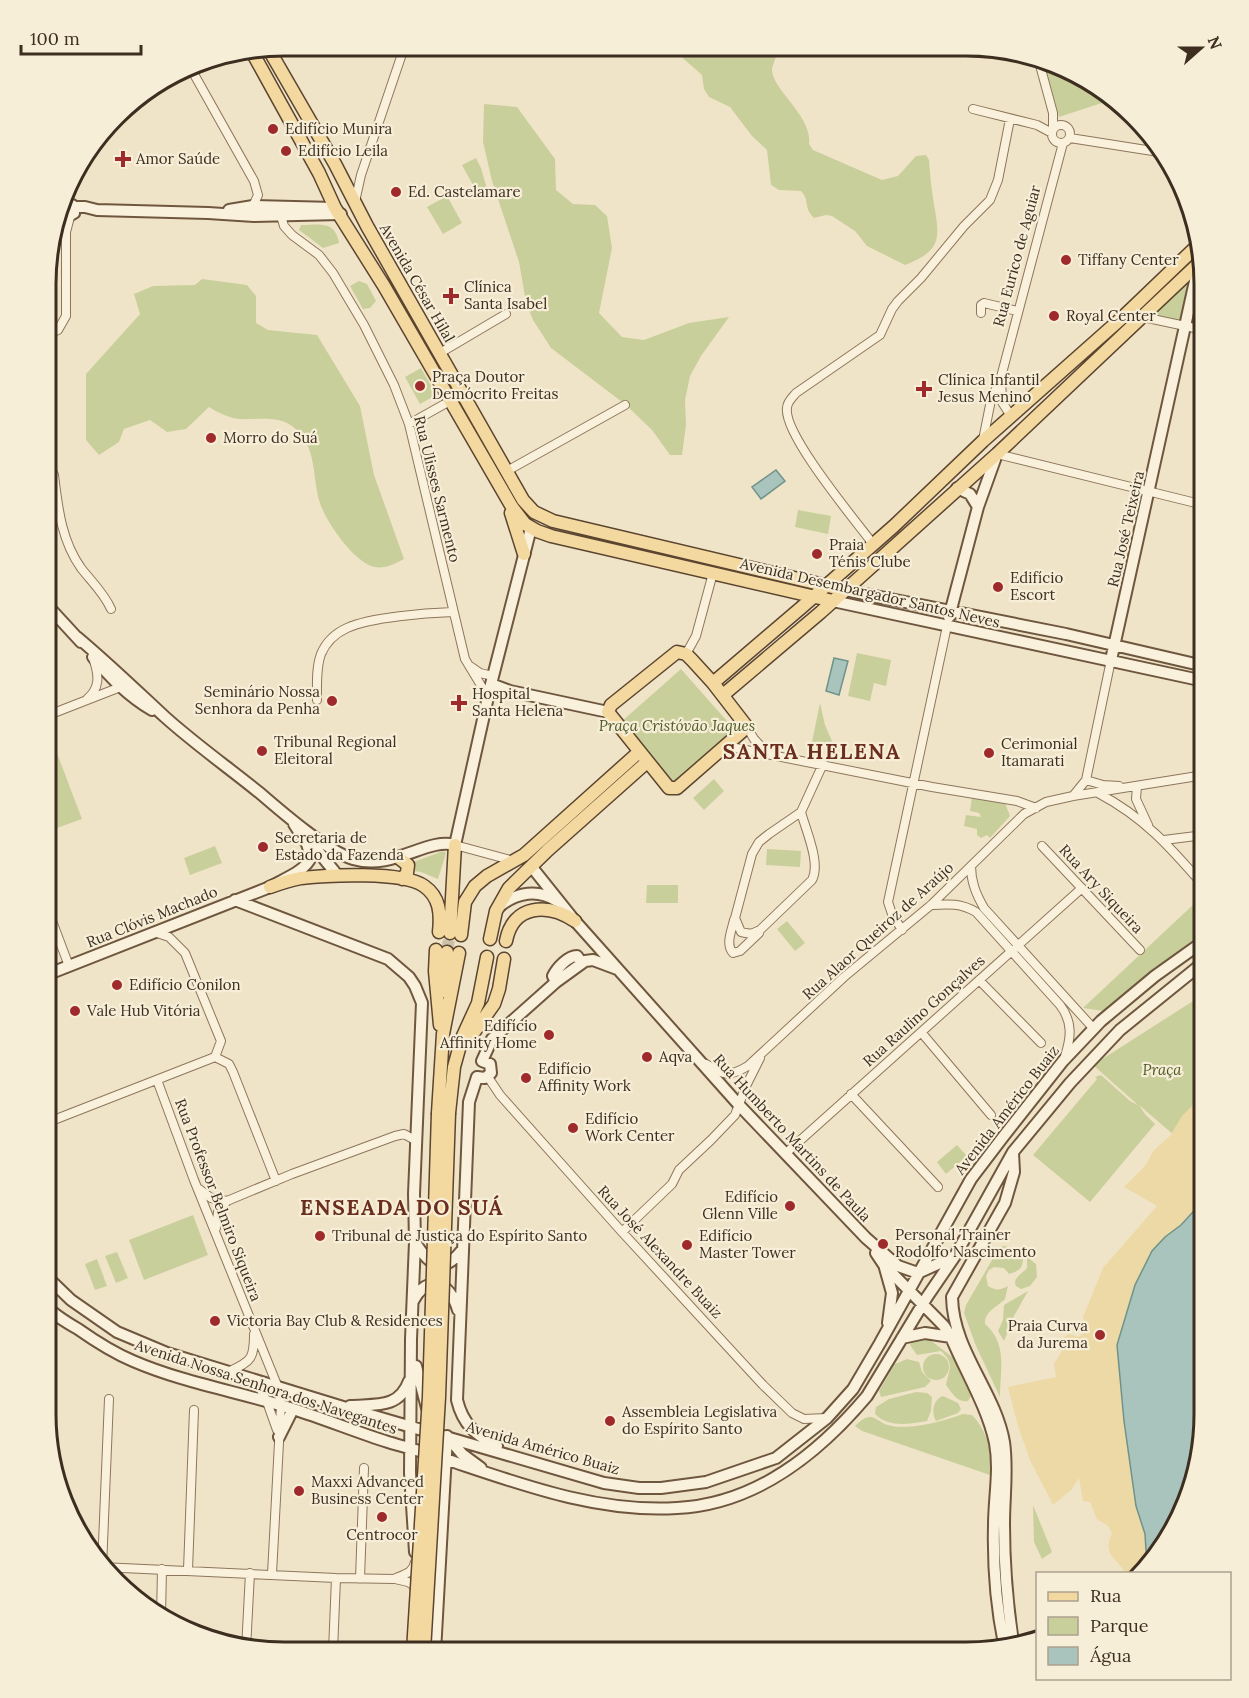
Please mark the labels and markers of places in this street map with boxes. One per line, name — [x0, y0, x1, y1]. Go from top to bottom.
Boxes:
place label: Edifício Munira — [285, 119, 393, 138]
marker: Edifício Munira — [266, 122, 280, 136]
place label: Edifício Leila — [298, 141, 388, 160]
marker: Edifício Leila — [279, 144, 293, 158]
place label: Amor Saúde — [135, 149, 220, 168]
marker: Amor Saúde — [114, 150, 132, 168]
place label: Ed. Castelamare — [408, 182, 521, 201]
marker: Ed. Castelamare — [389, 185, 403, 199]
place label: Tiffany Center — [1078, 250, 1179, 269]
marker: Tiffany Center — [1059, 253, 1073, 267]
place label: Clínica Santa Isabel — [464, 277, 547, 313]
marker: Clínica Santa Isabel — [442, 287, 460, 305]
place label: Royal Center — [1066, 306, 1156, 325]
marker: Royal Center — [1047, 309, 1061, 323]
place label: Praça Doutor Demócrito Freitas — [432, 367, 559, 403]
place label: Clínica Infantil Jesus Menino — [937, 370, 1040, 406]
marker: Praça Doutor Demócrito Freitas — [413, 379, 427, 393]
marker: Clínica Infantil Jesus Menino — [915, 380, 933, 398]
place label: Morro do Suá — [223, 428, 318, 447]
marker: Morro do Suá — [204, 431, 218, 445]
place label: Praia Ténis Clube — [829, 535, 911, 571]
marker: Praia Ténis Clube — [810, 547, 824, 561]
place label: Edifício Escort — [1010, 568, 1063, 604]
marker: Edifício Escort — [991, 580, 1005, 594]
place label: Seminário Nossa Senhora da Penha — [195, 682, 320, 718]
place label: Hospital Santa Helena — [472, 684, 564, 720]
marker: Seminário Nossa Senhora da Penha — [325, 694, 339, 708]
marker: Hospital Santa Helena — [450, 694, 468, 712]
place label: Tribunal Regional Eleitoral — [274, 732, 397, 768]
place label: Cerimonial Itamarati — [1001, 734, 1078, 770]
marker: Tribunal Regional Eleitoral — [255, 744, 269, 758]
marker: Cerimonial Itamarati — [982, 746, 996, 760]
place label: Secretaria de Estado da Fazenda — [275, 828, 404, 864]
marker: Secretaria de Estado da Fazenda — [256, 840, 270, 854]
place label: Edifício Conilon — [129, 975, 241, 994]
marker: Edifício Conilon — [110, 978, 124, 992]
place label: Vale Hub Vitória — [86, 1001, 201, 1020]
marker: Vale Hub Vitória — [68, 1004, 82, 1018]
place label: Edifício Affinity Home — [439, 1016, 537, 1052]
marker: Edifício Affinity Home — [542, 1028, 556, 1042]
place label: Aqva — [658, 1047, 692, 1066]
marker: Aqva — [640, 1050, 654, 1064]
place label: Edifício Affinity Work — [537, 1059, 631, 1095]
marker: Edifício Affinity Work — [519, 1071, 533, 1085]
place label: Edifício Work Center — [585, 1109, 675, 1145]
marker: Edifício Work Center — [566, 1121, 580, 1135]
place label: Edifício Glenn Ville — [702, 1187, 778, 1223]
marker: Edifício Glenn Ville — [783, 1199, 797, 1213]
place label: Personal Trainer Rodolfo Nascimento — [895, 1225, 1036, 1261]
place label: Tribunal de Justiça do Espírito Santo — [332, 1226, 587, 1245]
place label: Edifício Master Tower — [699, 1226, 796, 1262]
marker: Tribunal de Justiça do Espírito Santo — [313, 1229, 327, 1243]
marker: Personal Trainer Rodolfo Nascimento — [876, 1237, 890, 1251]
marker: Edifício Master Tower — [680, 1238, 694, 1252]
place label: Victoria Bay Club & Residences — [226, 1311, 443, 1330]
marker: Victoria Bay Club & Residences — [208, 1314, 222, 1328]
place label: Praia Curva da Jurema — [1008, 1316, 1088, 1352]
marker: Praia Curva da Jurema — [1093, 1328, 1107, 1342]
place label: Assembleia Legislativa do Espírito Santo — [621, 1402, 777, 1438]
marker: Assembleia Legislativa do Espírito Santo — [603, 1414, 617, 1428]
place label: Maxxi Advanced Business Center — [311, 1472, 424, 1508]
marker: Maxxi Advanced Business Center — [292, 1484, 306, 1498]
marker: Centrocor — [375, 1510, 389, 1524]
place label: Centrocor — [346, 1525, 418, 1544]

